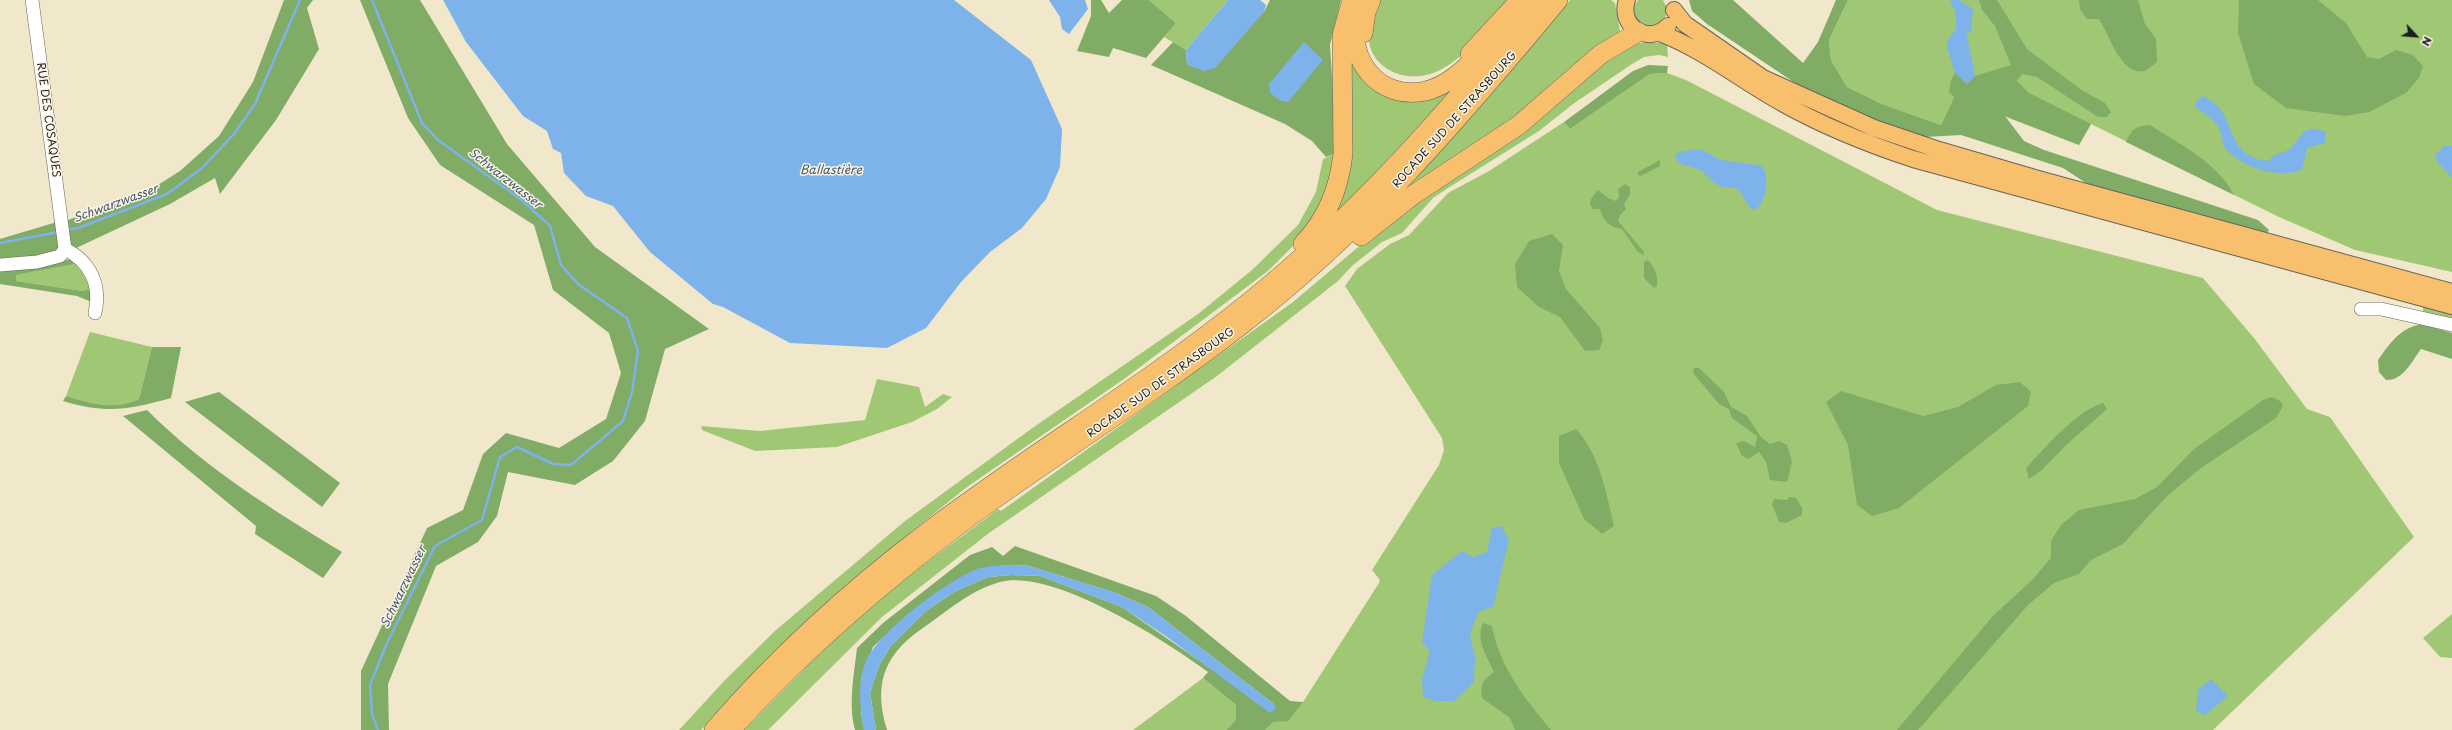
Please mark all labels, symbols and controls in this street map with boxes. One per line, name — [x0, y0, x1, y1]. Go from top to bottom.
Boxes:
north arrow — [2396, 16, 2436, 56]
text: N — [2418, 34, 2437, 49]
street label: ROCADE SUD DE STRASBOURG — [1390, 49, 1520, 191]
street label: RUE DES COSAQUES — [33, 62, 63, 178]
water label: Schwarzwasser — [465, 146, 545, 212]
water label: Ballastière — [800, 164, 862, 178]
water label: Schwarzwasser — [72, 182, 160, 226]
street label: ROCADE SUD DE STRASBOURG — [1085, 325, 1237, 441]
water label: Schwarzwasser — [378, 544, 430, 630]

